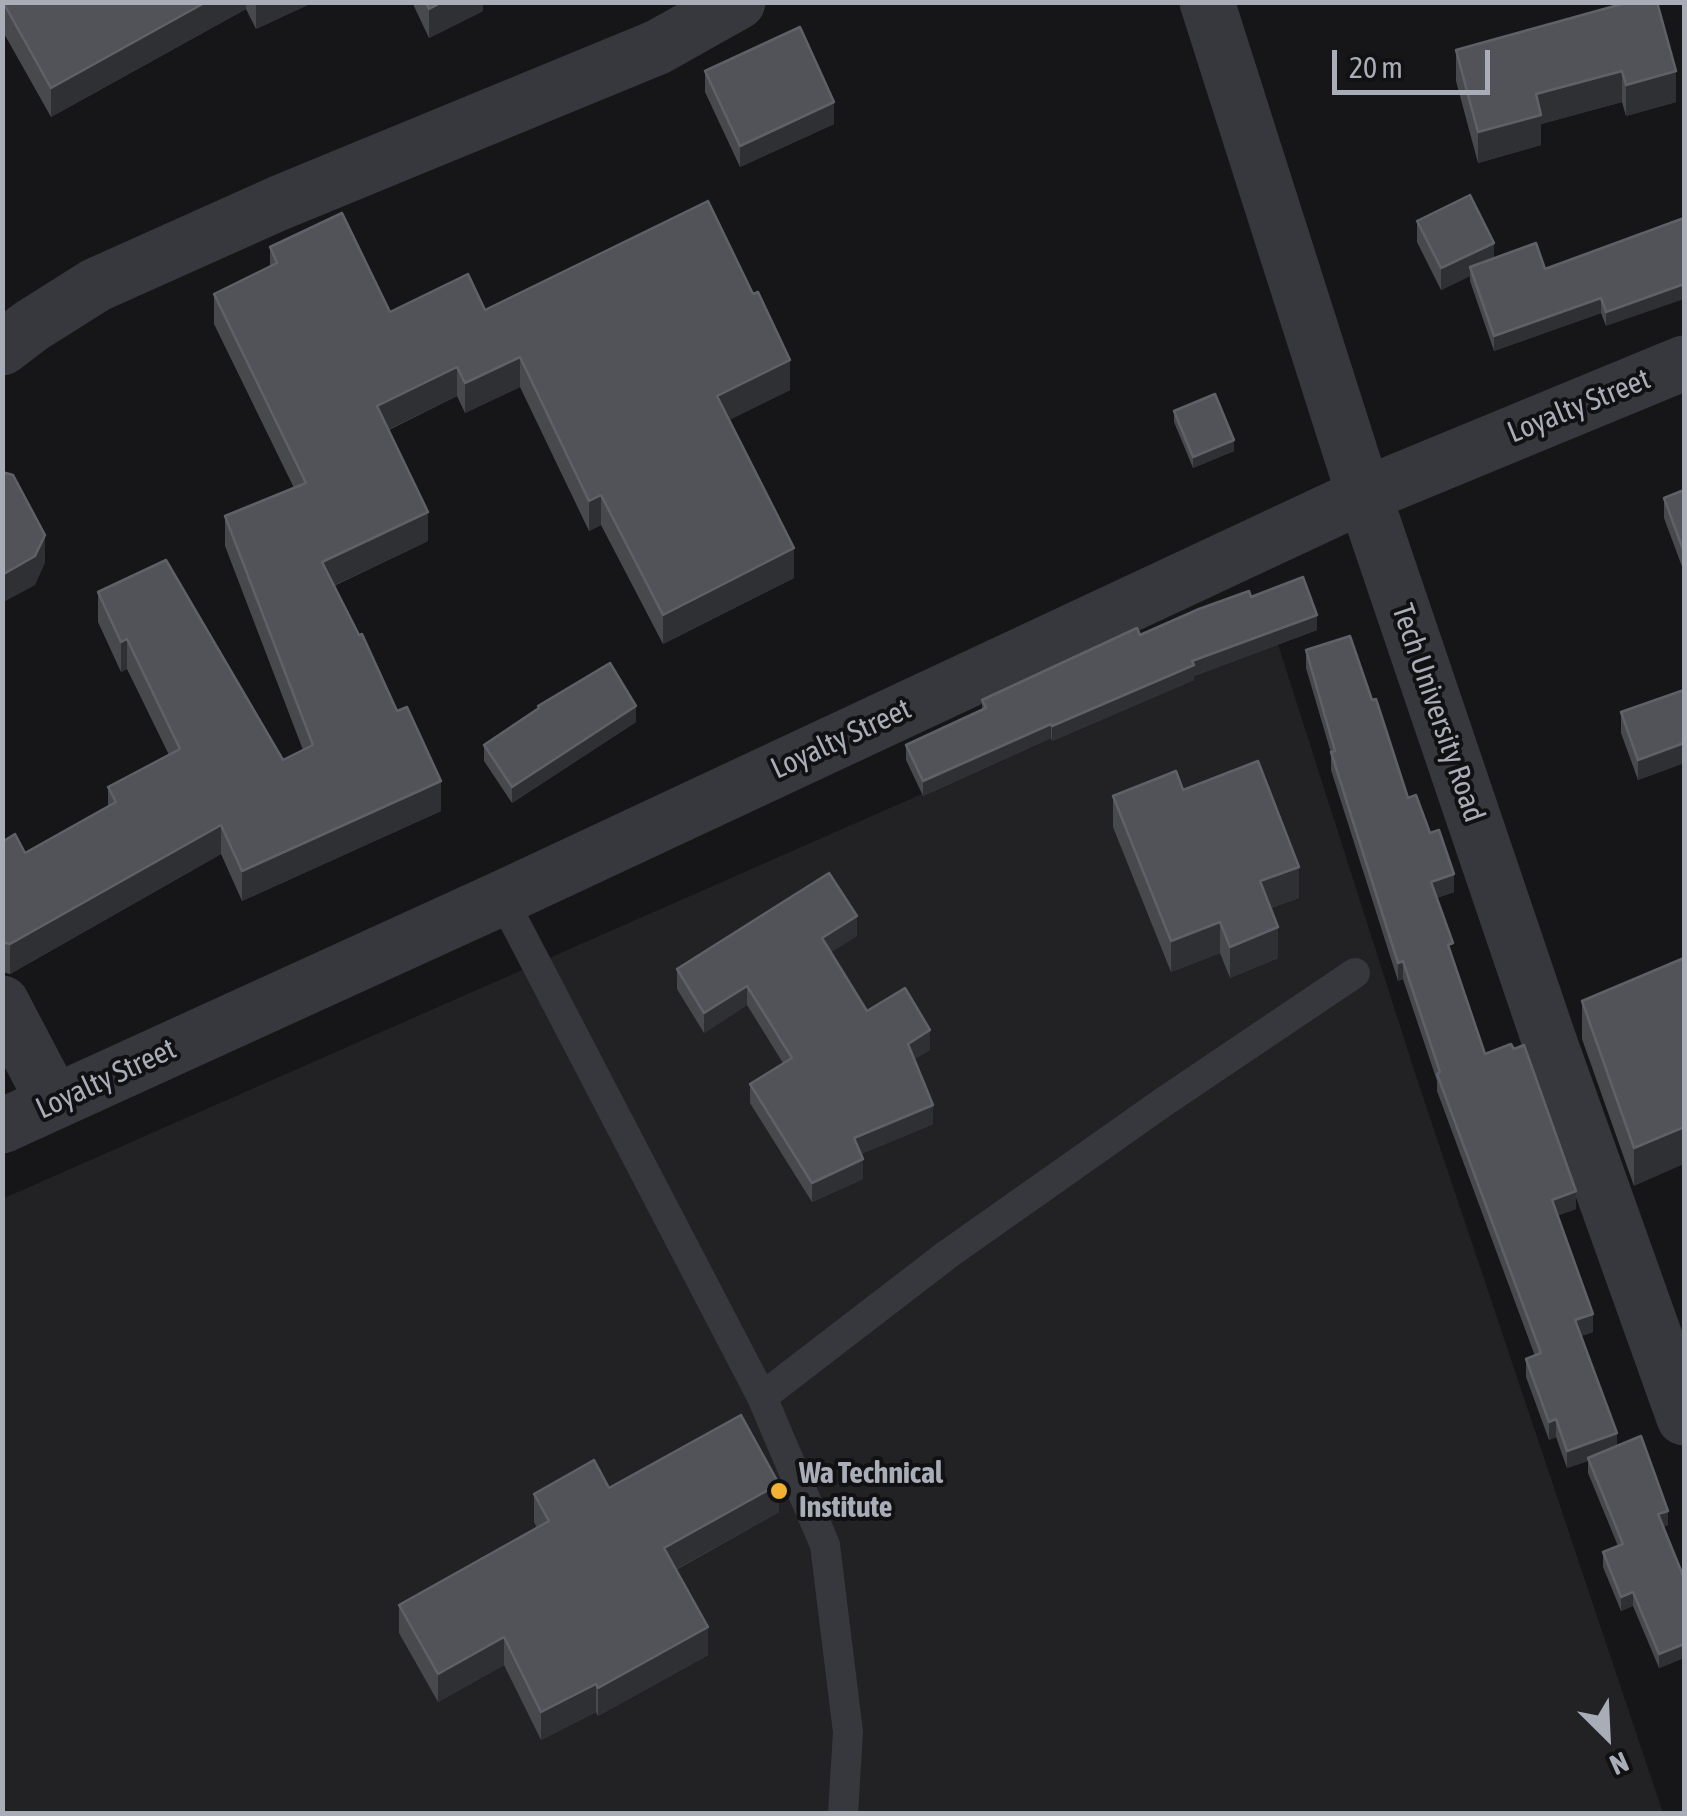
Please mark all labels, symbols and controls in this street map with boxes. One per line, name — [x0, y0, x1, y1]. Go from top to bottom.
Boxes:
scale bar — [1337, 30, 1494, 92]
text: 20 m — [1349, 50, 1403, 84]
street label: Loyalty Street — [1503, 361, 1655, 451]
street label: Tech University Road — [1384, 599, 1492, 827]
street label: Loyalty Street — [765, 691, 917, 787]
street label: Loyalty Street — [30, 1031, 182, 1127]
place label: Wa Technical Institute — [799, 1456, 943, 1526]
marker: Wa Technical Institute — [768, 1480, 790, 1502]
north arrow — [1557, 1686, 1657, 1786]
text: N — [1605, 1745, 1633, 1781]

